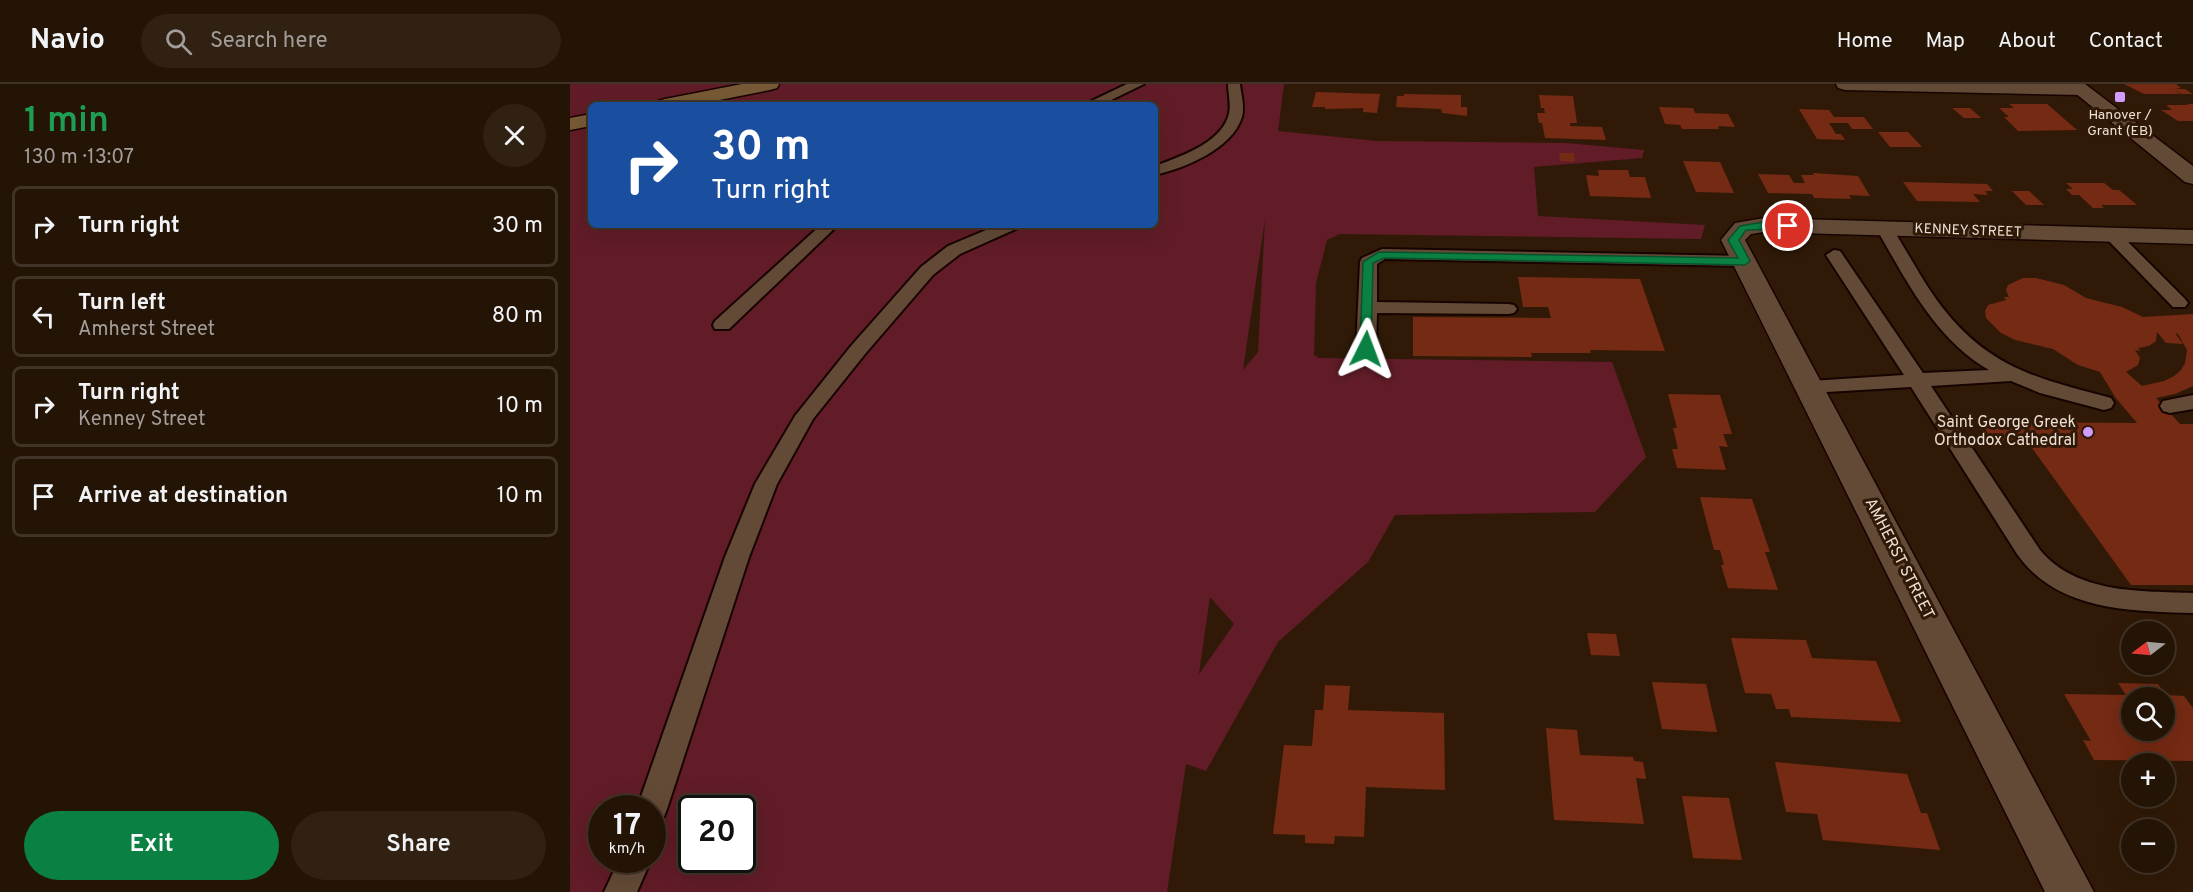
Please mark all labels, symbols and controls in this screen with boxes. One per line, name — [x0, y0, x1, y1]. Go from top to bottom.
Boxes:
search box — [141, 14, 561, 68]
text: Navio — [30, 23, 105, 59]
icon: search — [162, 25, 195, 58]
text: Search here — [210, 28, 327, 55]
text: Home — [1837, 28, 1893, 55]
text: Map — [1926, 28, 1965, 55]
text: About — [1998, 28, 2056, 55]
text: Contact — [2089, 28, 2163, 55]
marker: Hanover / Grant (EB) — [2113, 90, 2127, 104]
text: 1 min — [24, 99, 109, 145]
button: close — [483, 104, 546, 167]
place label: Hanover / Grant (EB) — [2087, 107, 2153, 140]
text: 30 m — [711, 122, 810, 175]
icon: right — [612, 126, 690, 204]
text: 130 m · 13:07 — [24, 145, 134, 171]
text: Turn right — [711, 174, 830, 208]
pin — [1762, 200, 1813, 251]
icon: arrive — [1771, 209, 1804, 242]
icon: right — [27, 210, 60, 243]
text: Turn right — [78, 213, 180, 240]
text: 30 m — [492, 213, 543, 240]
street label: KENNEY STREET — [1914, 221, 2022, 241]
text: Turn left — [78, 290, 166, 317]
icon: left — [27, 300, 60, 333]
text: 80 m — [492, 303, 543, 330]
text: Amherst Street — [78, 317, 215, 343]
position arrow — [1334, 317, 1398, 381]
text: Turn right — [78, 380, 180, 407]
icon: right — [27, 390, 60, 423]
text: 10 m — [497, 393, 543, 420]
text: Kenney Street — [78, 407, 205, 433]
place label: Saint George Greek Orthodox Cathedral — [1934, 413, 2076, 451]
marker: Saint George Greek Orthodox Cathedral — [2081, 425, 2095, 439]
icon: arrive — [27, 480, 60, 513]
text: Arrive at destination — [78, 483, 288, 510]
text: 10 m — [497, 483, 543, 510]
street label: AMHERST STREET — [1860, 495, 1938, 623]
north arrow — [2121, 621, 2175, 675]
map controls — [2121, 621, 2175, 873]
button: search — [2121, 687, 2175, 741]
button: + — [2121, 753, 2175, 807]
speed limit sign: 20 — [678, 795, 756, 873]
text: 17 — [613, 808, 641, 845]
button: Exit — [24, 811, 279, 880]
button: Share — [291, 811, 546, 880]
button: − — [2121, 819, 2175, 873]
text: km/h — [609, 840, 645, 859]

